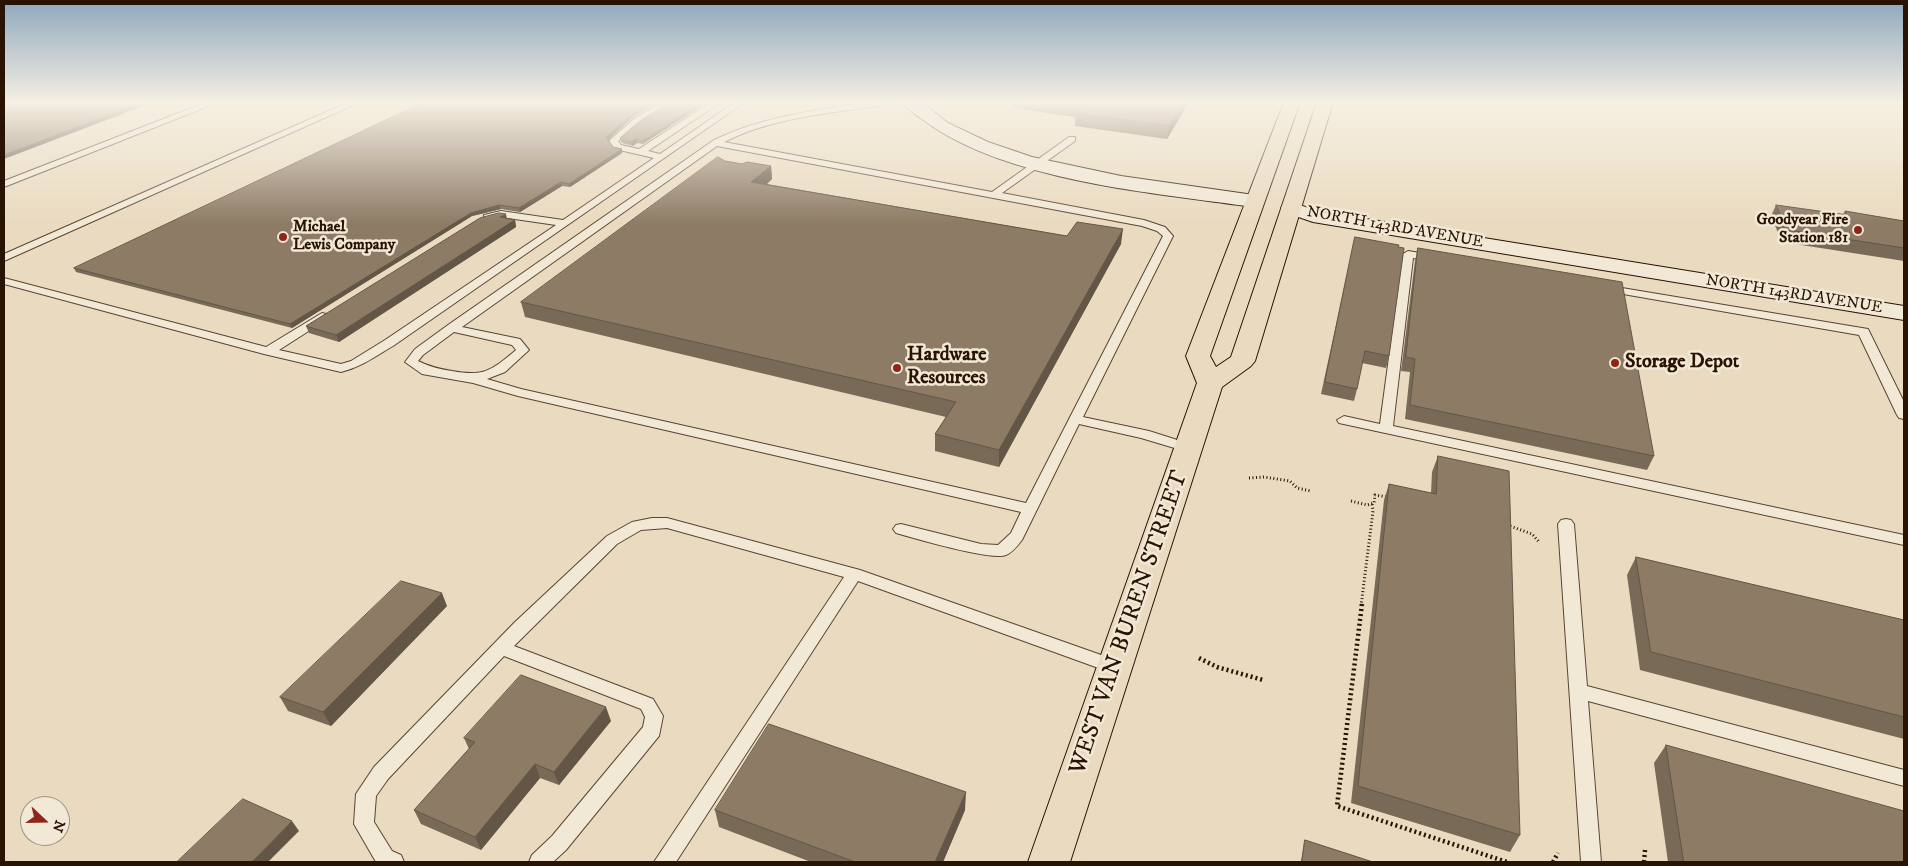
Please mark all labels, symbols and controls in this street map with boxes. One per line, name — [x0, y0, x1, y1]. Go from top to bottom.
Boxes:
street label: NORTH 143RD AVENUE — [1305, 203, 1485, 253]
place label: Goodyear Fire Station 181 — [1756, 211, 1848, 249]
place label: Michael Lewis Company — [293, 218, 395, 256]
marker: Goodyear Fire Station 181 — [1852, 224, 1864, 236]
marker: Michael Lewis Company — [277, 231, 289, 243]
street label: NORTH 143RD AVENUE — [1704, 272, 1884, 318]
place label: Hardware Resources — [907, 344, 987, 391]
place label: Storage Depot — [1625, 351, 1739, 375]
marker: Storage Depot — [1609, 357, 1621, 369]
marker: Hardware Resources — [891, 362, 903, 374]
street label: WEST VAN BUREN STREET — [1064, 467, 1196, 779]
north arrow — [20, 796, 70, 846]
text: N — [48, 817, 69, 835]

